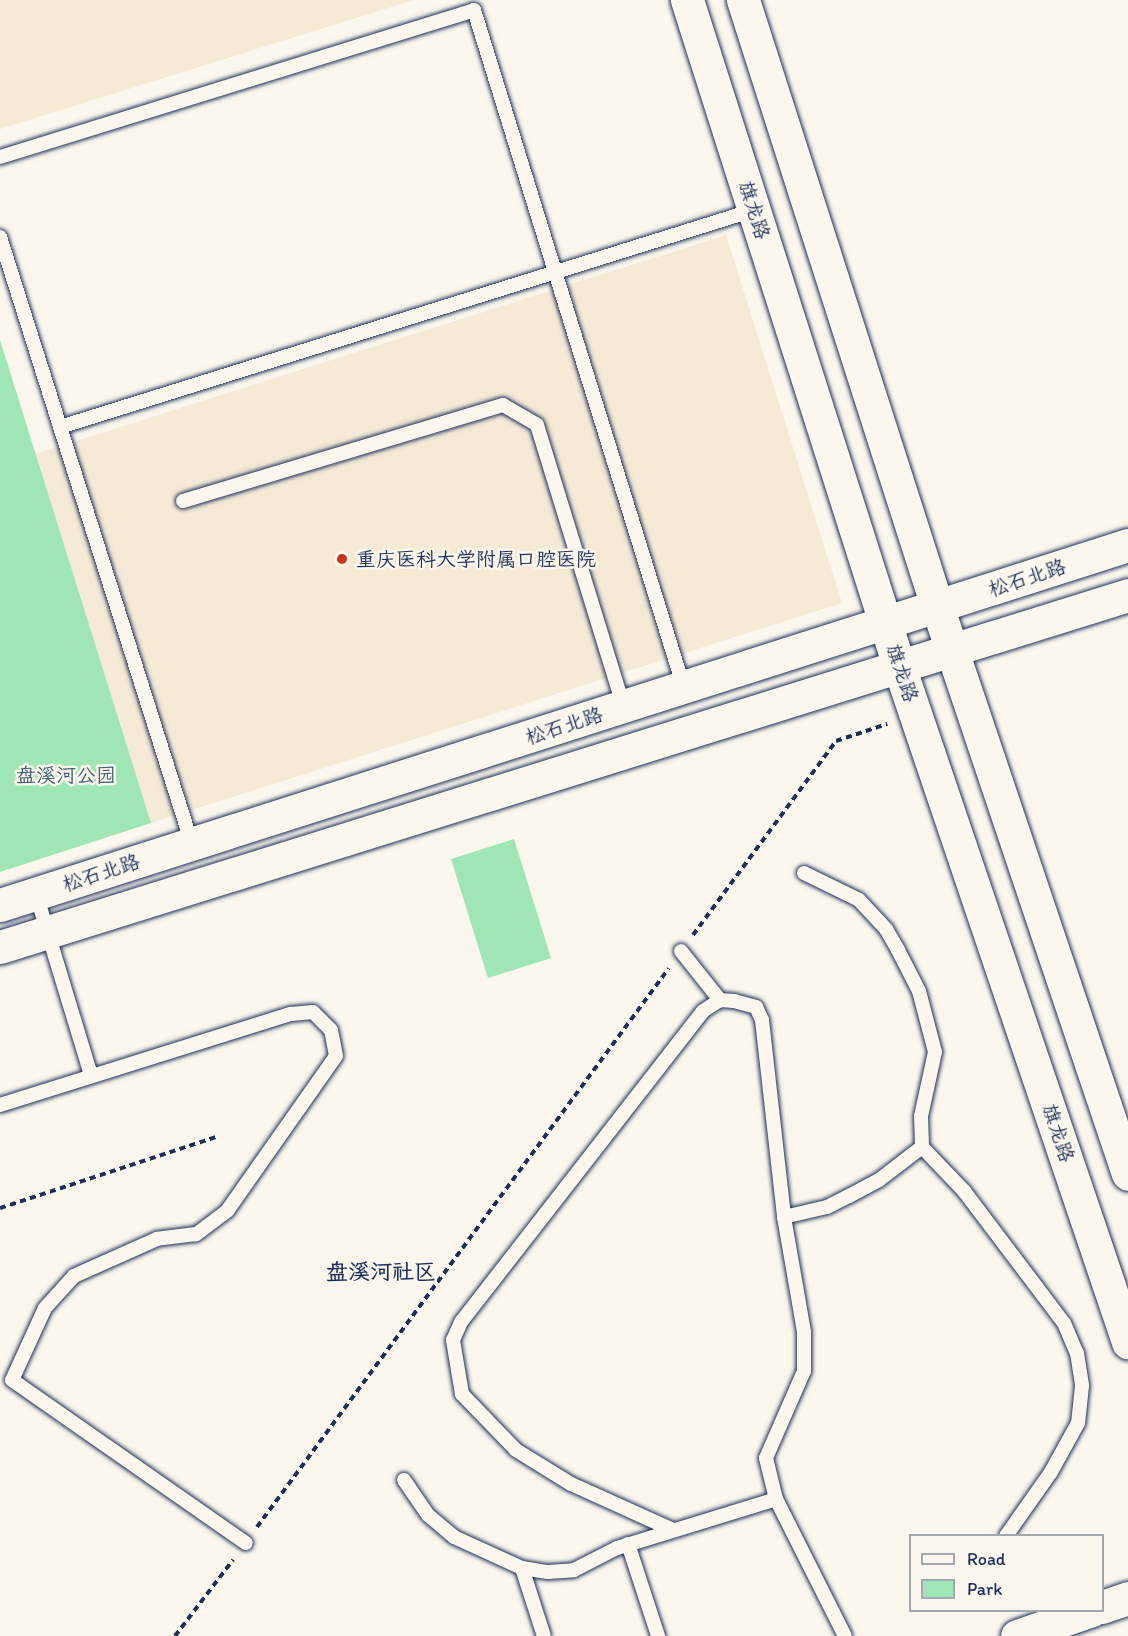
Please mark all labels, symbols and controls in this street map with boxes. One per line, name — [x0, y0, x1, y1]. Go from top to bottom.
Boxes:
street label: 旗龙路 — [733, 178, 775, 242]
place label: 重庆医科大学附属口腔医院 — [356, 547, 596, 571]
marker: 重庆医科大学附属口腔医院 — [333, 550, 351, 568]
street label: 松石北路 — [985, 554, 1069, 602]
street label: 旗龙路 — [881, 641, 923, 705]
street label: 松石北路 — [522, 702, 606, 750]
park label: 盘溪河公园 — [16, 763, 116, 787]
street label: 松石北路 — [59, 849, 143, 897]
street label: 旗龙路 — [1037, 1101, 1079, 1165]
district label: 盘溪河社区 — [326, 1259, 436, 1285]
legend — [909, 1534, 1104, 1612]
text: Road — [967, 1548, 1006, 1570]
text: Park — [967, 1578, 1002, 1600]

